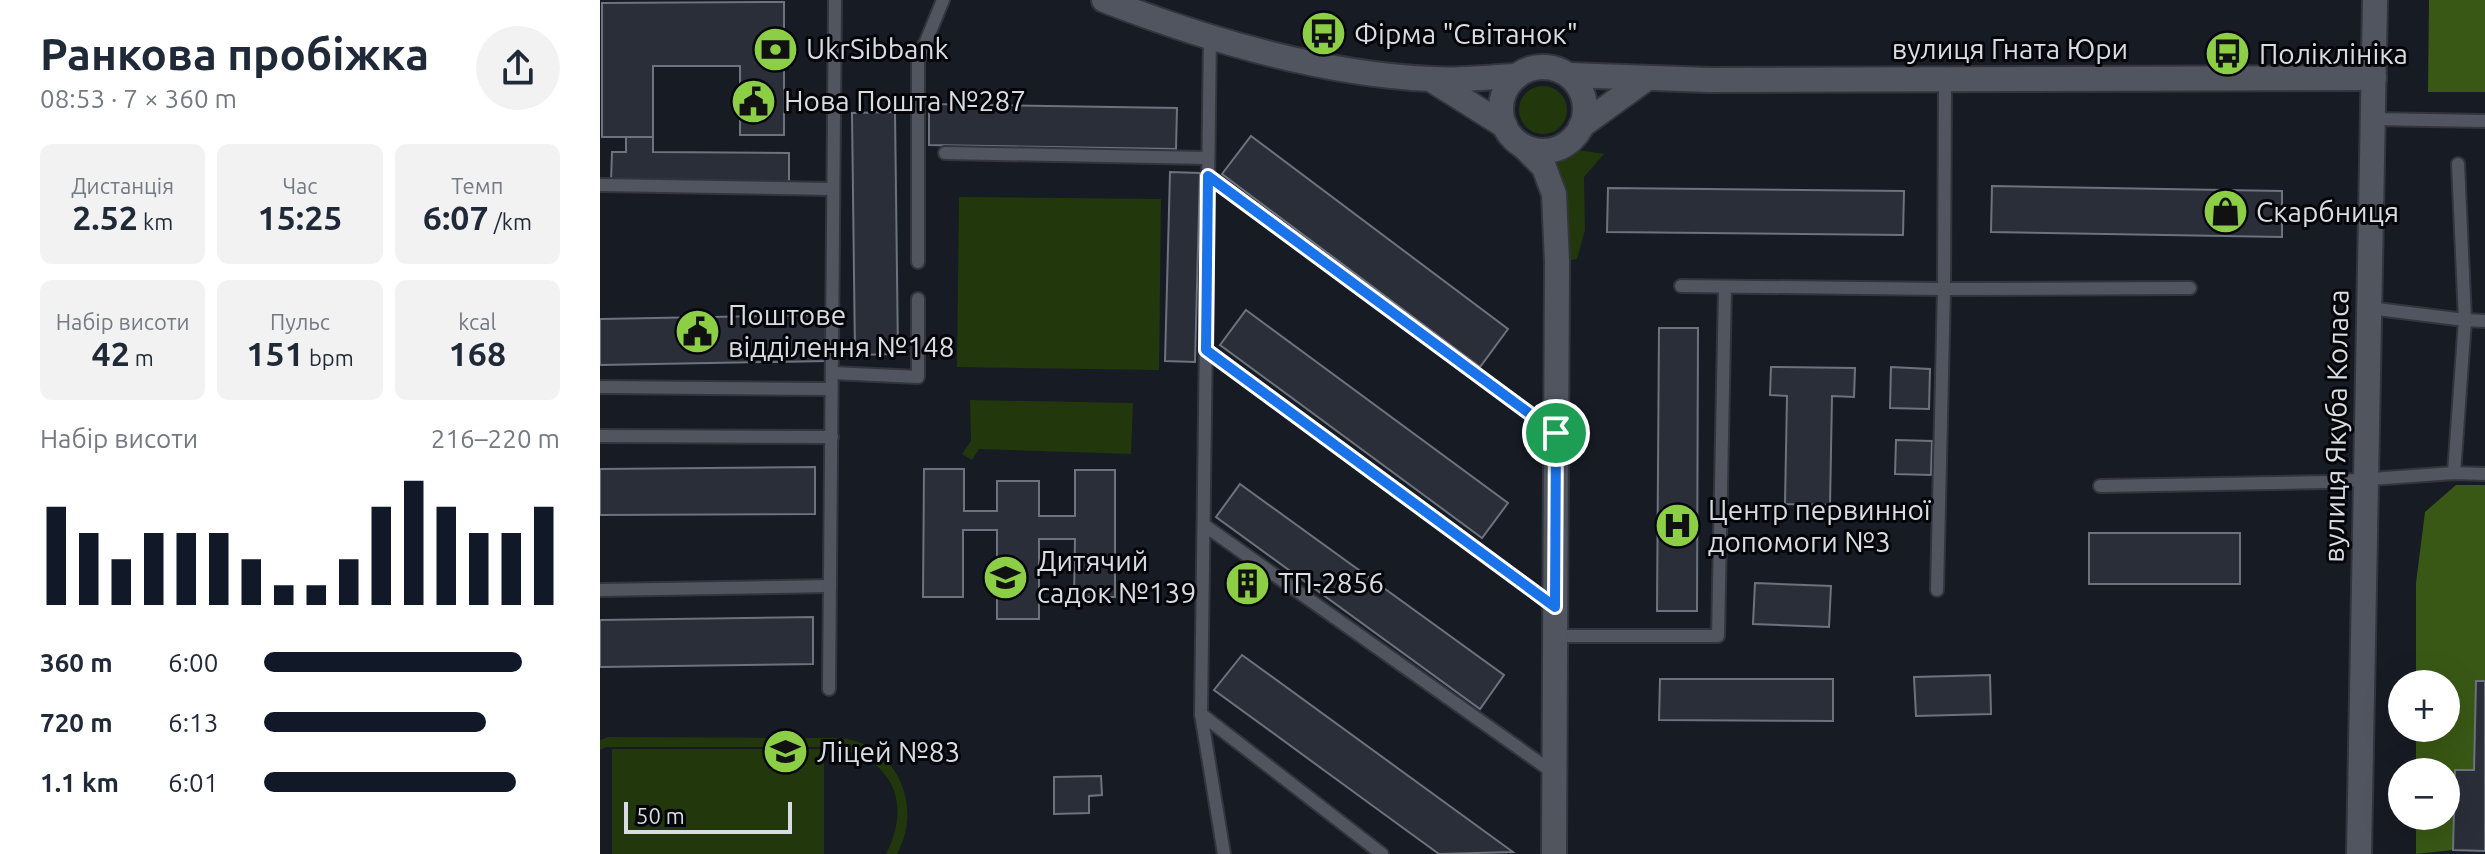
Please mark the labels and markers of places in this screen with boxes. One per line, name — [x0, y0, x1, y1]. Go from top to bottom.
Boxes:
bus stop icon: Фірма "Світанок" — [1299, 10, 1347, 58]
place label: Фірма "Світанок" — [1354, 18, 1578, 49]
bank icon: UkrSibbank — [751, 25, 799, 73]
bus stop icon: Поліклініка — [2204, 30, 2252, 78]
place label: UkrSibbank — [806, 33, 949, 64]
place label: Поліклініка — [2259, 38, 2408, 69]
public building icon: Нова Пошта №287 — [729, 77, 777, 125]
place label: Нова Пошта №287 — [784, 85, 1026, 116]
shop icon: Скарбниця — [2201, 188, 2249, 236]
place label: Скарбниця — [2256, 196, 2399, 227]
place label: Поштове відділення №148 — [728, 299, 955, 362]
public building icon: Поштове відділення №148 — [673, 307, 721, 355]
pin — [1522, 399, 1590, 467]
place label: Центр первинної допомоги №3 — [1708, 494, 1932, 557]
hospital icon: Центр первинної допомоги №3 — [1653, 502, 1701, 550]
place label: Дитячий садок №139 — [1037, 545, 1196, 608]
school or university icon: Дитячий садок №139 — [982, 553, 1030, 601]
building icon: ТП-2856 — [1223, 559, 1271, 607]
place label: ТП-2856 — [1278, 567, 1384, 598]
school or university icon: Ліцей №83 — [762, 728, 810, 776]
place label: Ліцей №83 — [817, 736, 960, 767]

